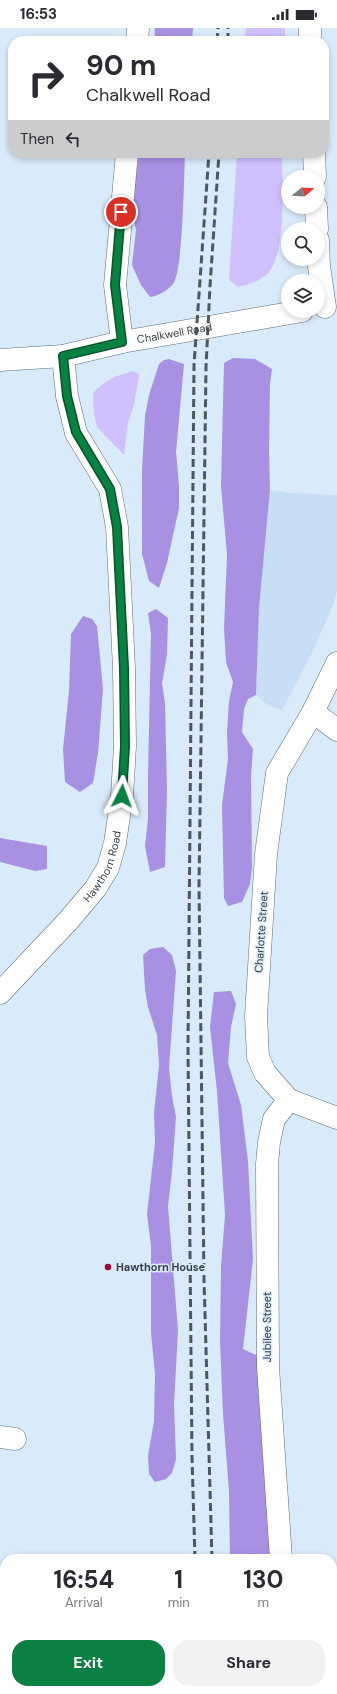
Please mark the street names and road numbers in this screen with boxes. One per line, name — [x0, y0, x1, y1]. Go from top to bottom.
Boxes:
street label: Chalkwell Road — [136, 320, 213, 346]
street label: Hawthorn Road — [80, 830, 124, 905]
street label: Charlotte Street — [251, 891, 271, 973]
street label: Jubilee Street — [260, 1292, 274, 1362]

